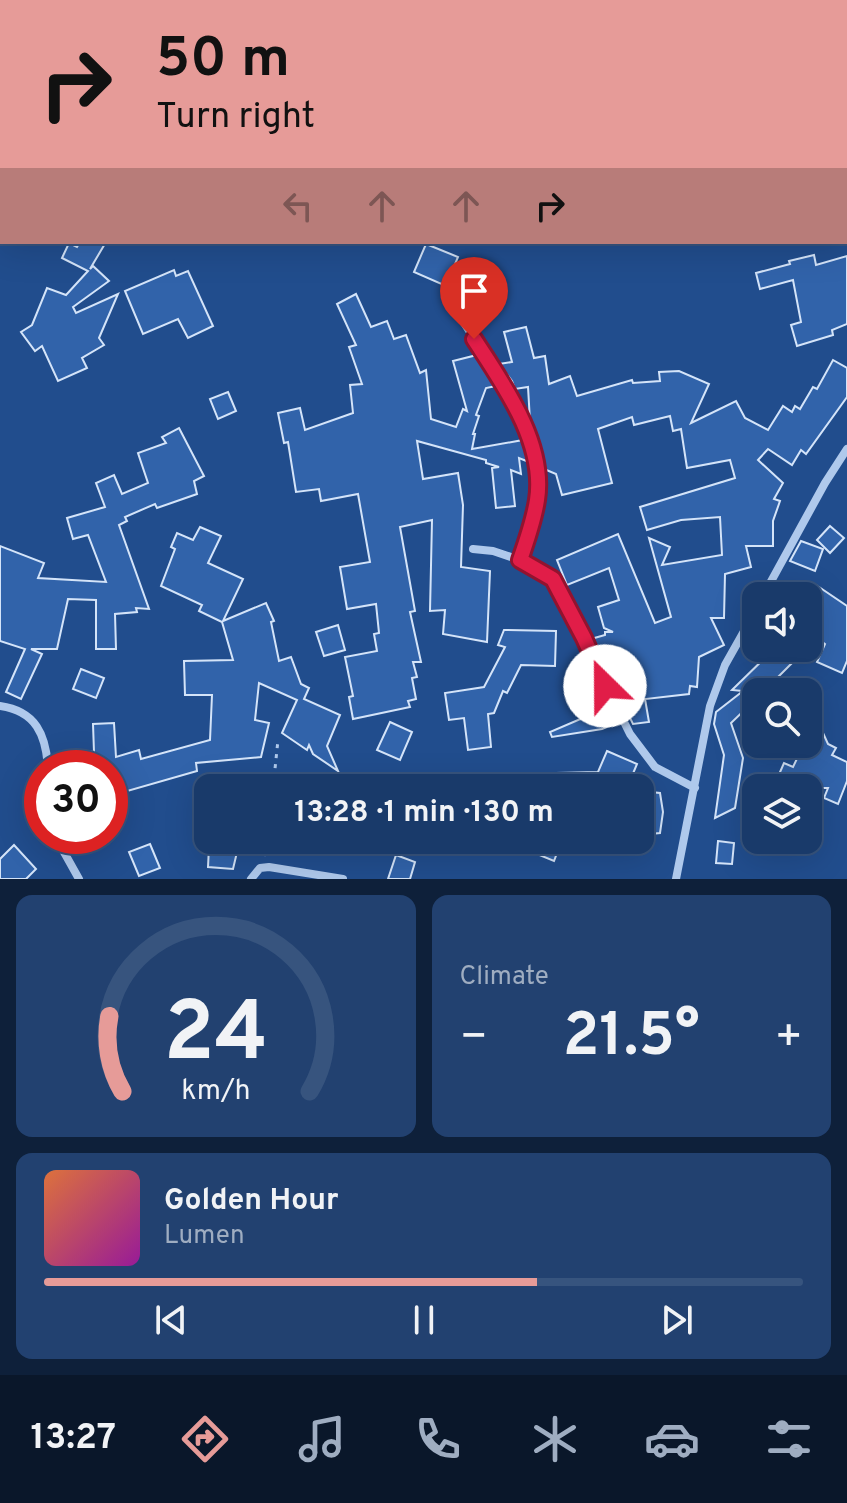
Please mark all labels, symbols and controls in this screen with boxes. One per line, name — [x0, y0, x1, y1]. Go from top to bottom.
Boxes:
text: 50 m — [156, 26, 290, 96]
icon: right — [24, 32, 128, 136]
text: Turn right — [156, 95, 315, 141]
icon: left — [276, 184, 320, 228]
icon: ahead — [360, 184, 404, 228]
icon: ahead — [444, 184, 488, 228]
icon: right — [528, 184, 572, 228]
pin — [440, 257, 508, 339]
icon: arrive — [452, 269, 496, 313]
map controls — [742, 582, 822, 854]
button: sound — [742, 582, 822, 662]
position arrow — [563, 644, 647, 728]
button: search — [742, 678, 822, 758]
speed limit sign: 30 — [24, 750, 128, 854]
button: layers — [742, 774, 822, 854]
text: 13:28 · 1 min · 130 m — [294, 795, 554, 832]
text: Climate — [460, 961, 549, 994]
text: 24 — [164, 985, 268, 1090]
text: 21.5° — [563, 1001, 700, 1077]
text: − — [460, 1011, 488, 1067]
text: + — [775, 1011, 803, 1067]
text: km/h — [181, 1074, 250, 1110]
text: Golden Hour — [164, 1183, 338, 1220]
text: Lumen — [164, 1220, 245, 1253]
icon: previous — [149, 1298, 193, 1342]
icon: pause — [402, 1298, 446, 1342]
icon: next — [655, 1298, 699, 1342]
icon: directions — [177, 1411, 233, 1467]
icon: music — [294, 1411, 350, 1467]
icon: phone — [410, 1411, 466, 1467]
icon: climate — [527, 1411, 583, 1467]
icon: car — [644, 1411, 700, 1467]
icon: filters — [761, 1411, 817, 1467]
text: 13:27 — [30, 1416, 116, 1462]

